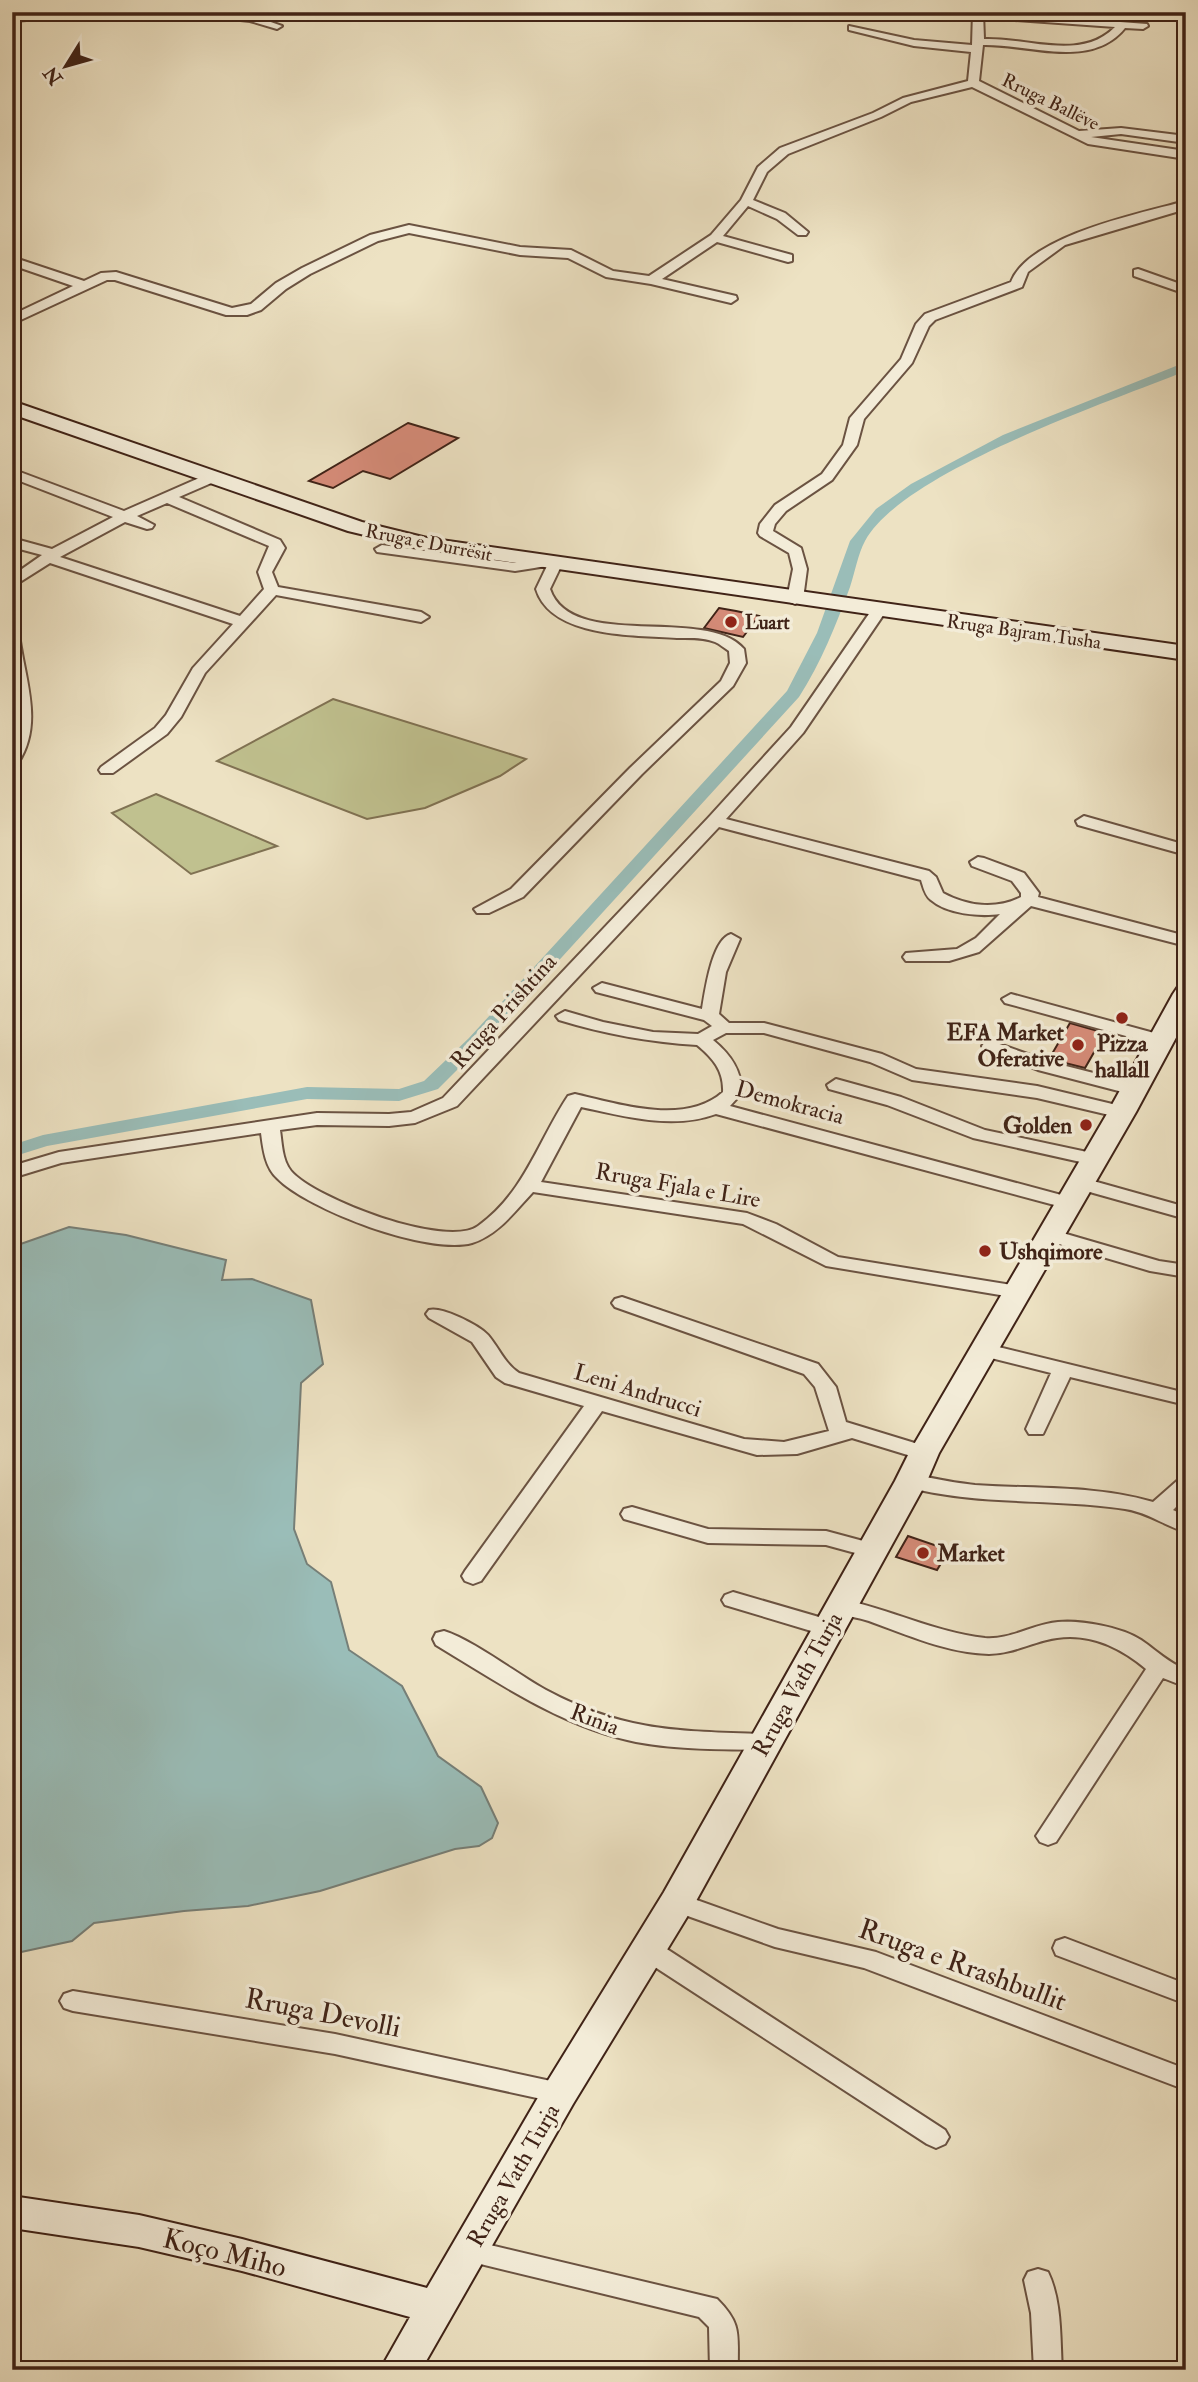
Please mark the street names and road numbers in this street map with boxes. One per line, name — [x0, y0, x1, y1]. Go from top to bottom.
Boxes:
street label: Rruga Ballëve — [998, 68, 1103, 136]
street label: Rruga e Durrësit — [363, 519, 494, 567]
street label: Rruga Bajram Tusha — [945, 609, 1103, 655]
street label: Rruga Prishtina — [444, 947, 563, 1075]
street label: Demokracia — [733, 1074, 848, 1131]
street label: Rruga Fjala e Lire — [593, 1157, 763, 1214]
street label: Leni Andrucci — [571, 1357, 705, 1424]
street label: Rruga Vath Turja — [746, 1606, 849, 1762]
street label: Rinia — [566, 1697, 624, 1742]
street label: Rruga e Rrashbullit — [854, 1912, 1071, 2019]
street label: Rruga Devolli — [242, 1981, 403, 2046]
street label: Rruga Vath Turja — [461, 2098, 566, 2252]
street label: Koço Miho — [159, 2221, 290, 2286]

